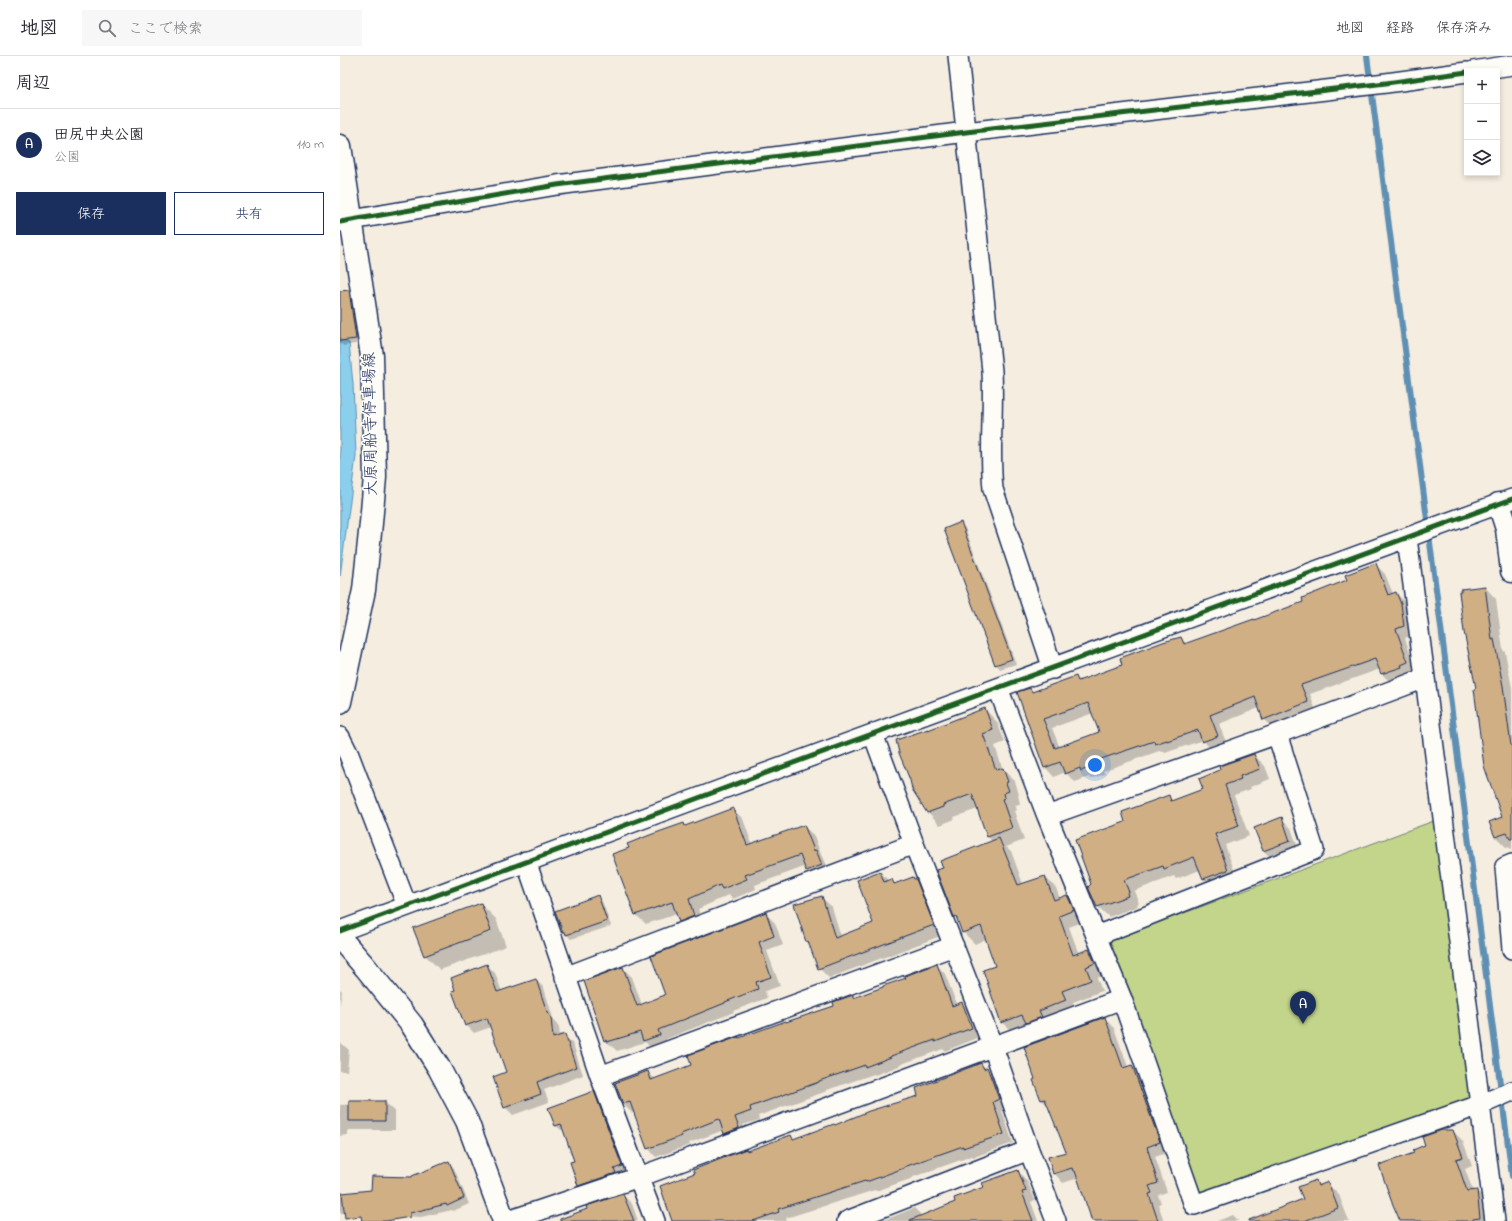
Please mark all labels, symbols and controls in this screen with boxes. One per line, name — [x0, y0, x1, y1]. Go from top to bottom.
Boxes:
search box — [82, 10, 362, 46]
text: 地図 — [20, 16, 58, 43]
icon: search — [96, 17, 118, 39]
text: ここで検索 — [128, 18, 203, 40]
text: 地図 — [1336, 18, 1364, 39]
text: 経路 — [1386, 18, 1414, 39]
text: 保存済み — [1436, 18, 1492, 39]
map controls — [1464, 68, 1500, 176]
button: + — [1464, 68, 1500, 104]
text: 周辺 — [16, 71, 50, 96]
button: − — [1464, 104, 1500, 140]
text: 田尻中央公園 — [54, 124, 144, 146]
text: A — [25, 135, 33, 154]
text: 110 m — [297, 135, 324, 154]
button: layers — [1464, 140, 1500, 176]
text: 公園 — [54, 148, 80, 167]
button: 保存 — [16, 192, 166, 235]
button: 共有 — [174, 192, 324, 235]
street label: 大原周船寺停車場線 — [358, 352, 384, 496]
your location — [1085, 755, 1105, 775]
pin: A — [1290, 991, 1316, 1024]

